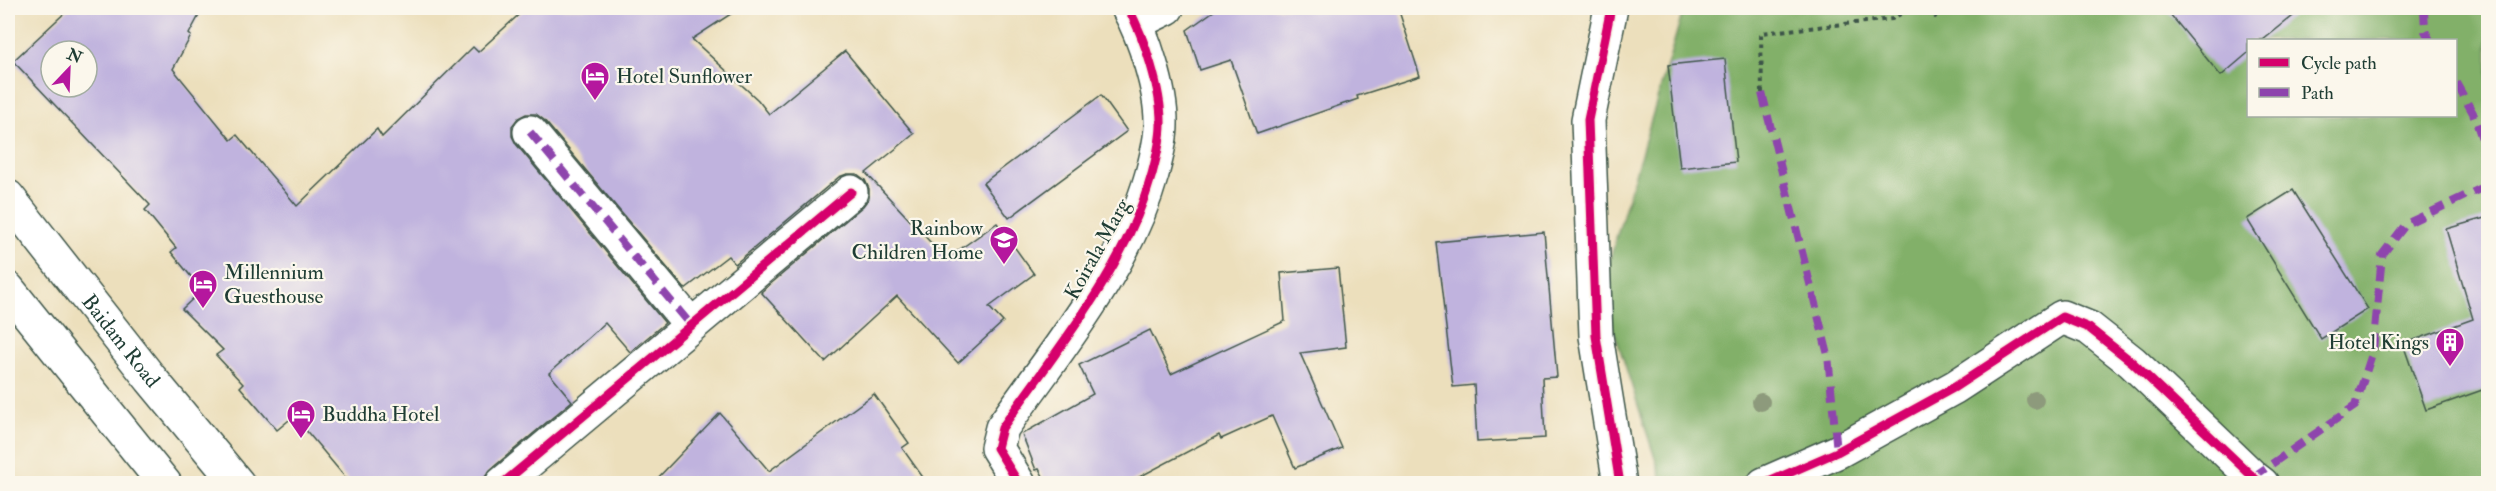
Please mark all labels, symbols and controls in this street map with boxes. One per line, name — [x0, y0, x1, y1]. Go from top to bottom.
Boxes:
north arrow — [39, 39, 99, 99]
legend — [2247, 39, 2457, 117]
text: N — [63, 44, 86, 68]
text: Cycle path — [2301, 52, 2377, 75]
hotel icon: Hotel Sunflower — [579, 60, 611, 102]
place label: Hotel Sunflower — [616, 63, 752, 90]
text: Path — [2301, 82, 2334, 105]
street label: Koirala Marg — [1059, 193, 1137, 305]
place label: Rainbow Children Home — [852, 215, 984, 266]
school or university icon: Rainbow Children Home — [988, 224, 1020, 266]
place label: Millennium Guesthouse — [224, 259, 324, 310]
hotel icon: Millennium Guesthouse — [187, 268, 219, 310]
street label: Baidam Road — [76, 289, 166, 394]
building icon: Hotel Kings — [2434, 326, 2466, 368]
place label: Hotel Kings — [2328, 329, 2429, 356]
hotel icon: Buddha Hotel — [285, 398, 317, 440]
place label: Buddha Hotel — [322, 401, 440, 428]

